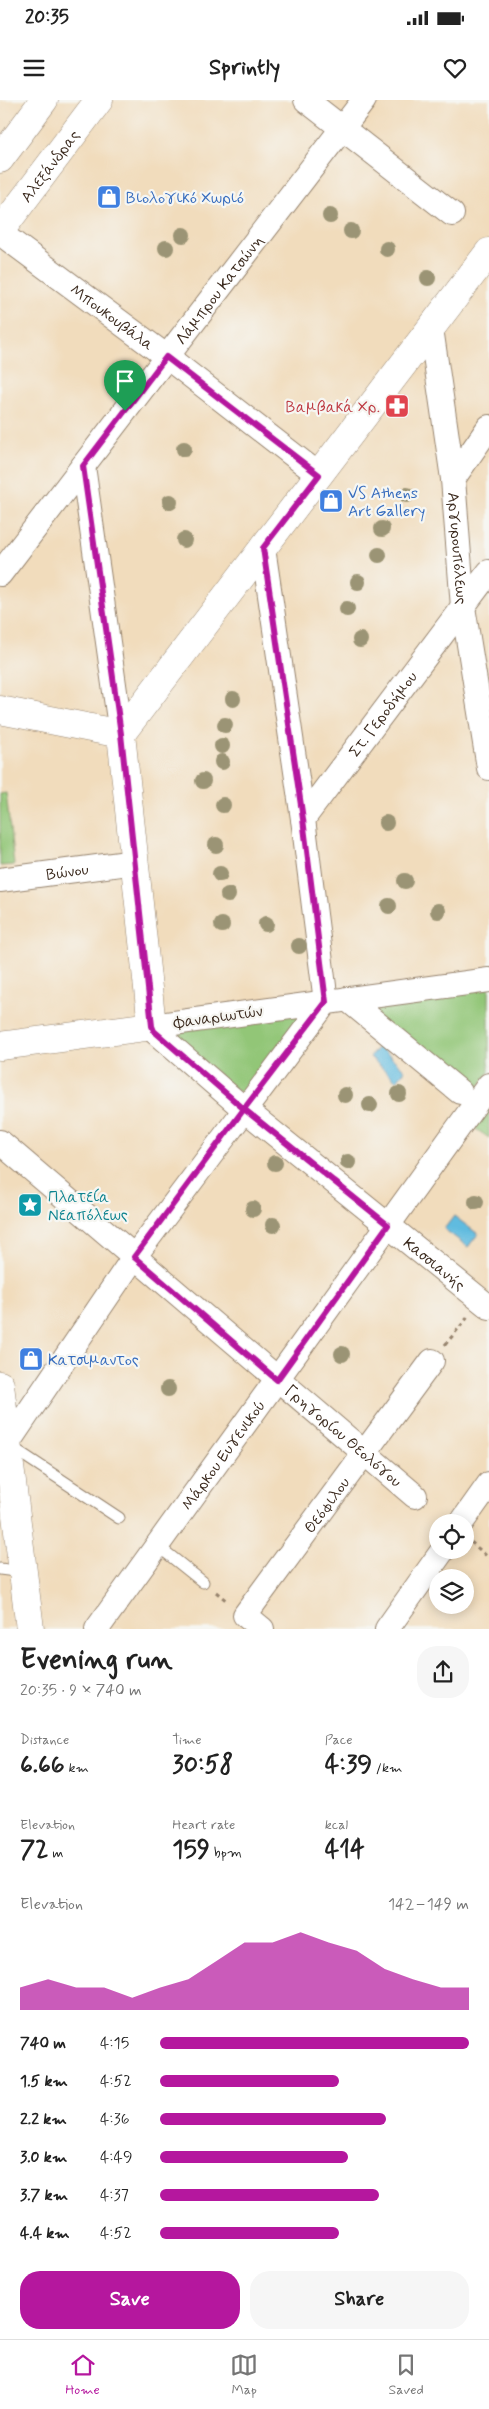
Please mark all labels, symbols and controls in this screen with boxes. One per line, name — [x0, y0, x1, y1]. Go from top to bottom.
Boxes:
text: 20:35 — [25, 5, 69, 30]
icon: menu — [20, 54, 48, 82]
text: Sprintly — [209, 54, 280, 82]
icon: heart — [441, 54, 469, 82]
street label: Αλεξάνδρας — [16, 126, 85, 207]
shop icon: Βιολογικό Χωριό — [96, 184, 122, 210]
place label: Βιολογικό Χωριό — [126, 188, 244, 209]
street label: Λάμπρου Κατσώνη — [171, 231, 269, 349]
street label: Μπουκουβάλα — [65, 280, 158, 356]
pin — [104, 360, 146, 411]
icon: arrive — [111, 367, 139, 395]
pharmacy icon: Βαμβακά Χρ. — [384, 393, 410, 419]
place label: Βαμβακά Χρ. — [286, 397, 380, 418]
place label: VS Athens Art Gallery — [348, 483, 425, 522]
shop icon: VS Athens Art Gallery — [318, 488, 344, 514]
street label: Αργυρουπόλεως — [442, 491, 472, 605]
street label: Στ. Γεροδήμου — [345, 667, 423, 762]
street label: Βώνου — [45, 859, 90, 886]
street label: Φαναριωτών — [171, 1001, 264, 1034]
place label: Πλατεία Νεαπόλεως — [48, 1187, 128, 1226]
place icon: Πλατεία Νεαπόλεως — [17, 1192, 43, 1218]
street label: Κασσιανής — [399, 1233, 469, 1296]
shop icon: Κατσιμαντος — [18, 1346, 44, 1372]
place label: Κατσιμαντος — [48, 1350, 139, 1371]
street label: Γρηγορίου Θεολόγου — [280, 1381, 406, 1492]
street label: Μάρκου Ευγενικού — [177, 1396, 271, 1515]
street label: Θεόφιλου — [300, 1473, 355, 1538]
map controls — [429, 1514, 474, 1614]
button: locate — [429, 1514, 474, 1559]
button: layers — [429, 1569, 474, 1614]
text: Evening run — [20, 1642, 173, 1679]
button: share — [417, 1646, 469, 1698]
text: 20:35 · 9 × 740 m — [20, 1680, 142, 1701]
text: Distance — [20, 1731, 69, 1749]
text: Time — [172, 1731, 202, 1749]
text: Pace — [325, 1731, 353, 1749]
text: 6.66 — [20, 1749, 65, 1782]
text: 30:58 — [172, 1749, 233, 1782]
text: 4:39 — [325, 1749, 372, 1782]
text: km — [65, 1759, 89, 1777]
text: /km — [372, 1759, 402, 1777]
text: Elevation — [20, 1816, 75, 1834]
text: Heart rate — [172, 1816, 235, 1834]
text: kcal — [325, 1816, 348, 1834]
text: 72 — [20, 1834, 48, 1867]
text: 159 — [172, 1834, 210, 1867]
text: 414 — [325, 1834, 365, 1867]
text: m — [48, 1844, 63, 1862]
text: bpm — [210, 1844, 242, 1862]
text: Elevation — [20, 1894, 83, 1915]
text: 142–149 m — [388, 1894, 469, 1915]
text: 740 m — [20, 2033, 66, 2054]
text: 4:15 — [100, 2033, 129, 2054]
text: 1.5 km — [20, 2071, 68, 2092]
text: 4:52 — [100, 2071, 132, 2092]
text: 2.2 km — [20, 2109, 67, 2130]
text: 4:36 — [100, 2109, 130, 2130]
text: 3.0 km — [20, 2147, 67, 2168]
text: 4:49 — [100, 2147, 132, 2168]
text: 3.7 km — [20, 2185, 68, 2206]
text: 4:37 — [100, 2185, 129, 2206]
text: 4.4 km — [20, 2223, 70, 2244]
text: 4:52 — [100, 2223, 132, 2244]
button: Save — [20, 2271, 240, 2329]
button: Share — [250, 2271, 469, 2329]
tab: Home — [65, 2351, 100, 2399]
tab: Map — [230, 2351, 258, 2399]
tab: Saved — [388, 2351, 424, 2399]

